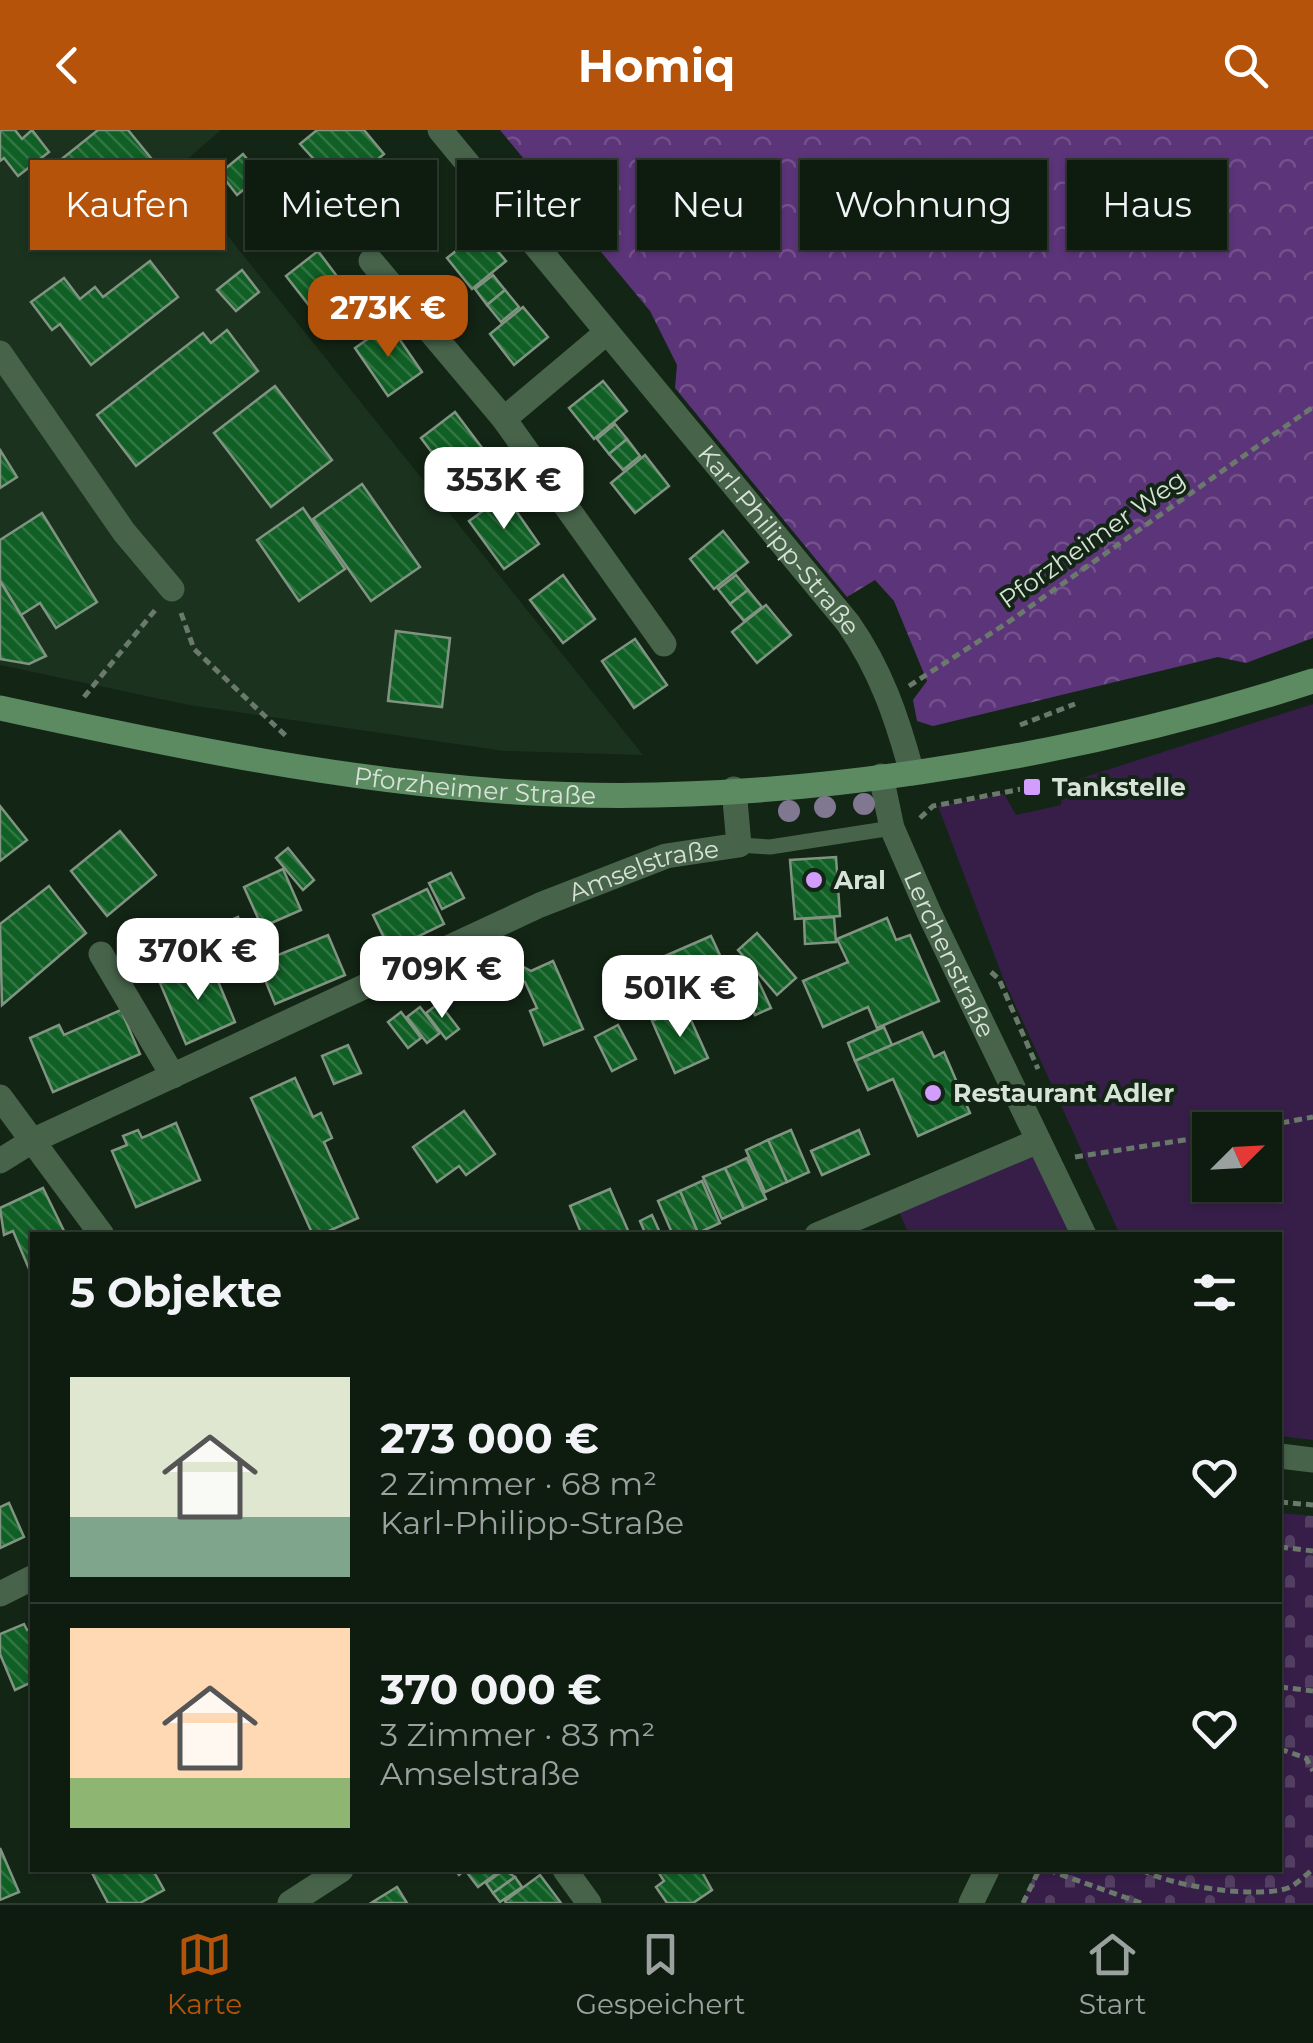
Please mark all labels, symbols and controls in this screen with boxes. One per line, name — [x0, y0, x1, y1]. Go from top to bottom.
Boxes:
icon: back — [40, 38, 95, 93]
text: Homiq — [578, 38, 735, 93]
icon: search — [1218, 38, 1273, 93]
chip: Kaufen — [30, 160, 225, 250]
chip: Mieten — [245, 160, 437, 250]
chip: Filter — [457, 160, 617, 250]
chip: Neu — [637, 160, 780, 250]
chip: Wohnung — [800, 160, 1047, 250]
chip: Haus — [1067, 160, 1227, 250]
pin: 273K € — [307, 275, 469, 360]
text: 273K € — [330, 288, 446, 327]
street label: Karl-Philipp-Straße — [692, 439, 867, 641]
pin: 353K € — [423, 447, 585, 532]
text: 353K € — [446, 460, 562, 499]
street label: Pforzheimer Weg — [993, 464, 1191, 614]
street label: Pforzheimer Straße — [352, 760, 596, 810]
place label: Tankstelle — [1052, 772, 1186, 802]
marker: Tankstelle — [1021, 776, 1043, 798]
street label: Amselstraße — [564, 833, 721, 907]
place label: Aral — [833, 865, 886, 895]
street label: Lerchenstraße — [898, 867, 1002, 1042]
marker: Aral — [803, 869, 825, 891]
pin: 370K € — [117, 918, 279, 1003]
text: 370K € — [139, 931, 257, 970]
pin: 709K € — [361, 936, 523, 1021]
text: 709K € — [382, 949, 502, 988]
pin: 501K € — [599, 955, 761, 1040]
text: 501K € — [624, 968, 736, 1007]
place label: Restaurant Adler — [953, 1078, 1175, 1108]
marker: Restaurant Adler — [922, 1082, 944, 1104]
north arrow — [1192, 1112, 1282, 1202]
map controls — [1192, 1112, 1282, 1202]
icon: filters — [1187, 1265, 1242, 1320]
text: 5 Objekte — [70, 1266, 282, 1318]
text: 273 000 € — [380, 1412, 599, 1464]
icon: home — [150, 1417, 270, 1537]
icon: heart — [1187, 1450, 1242, 1505]
text: 2 Zimmer · 68 m² — [380, 1464, 657, 1503]
text: Karl-Philipp-Straße — [380, 1503, 684, 1542]
text: 370 000 € — [380, 1663, 602, 1715]
icon: home — [150, 1668, 270, 1788]
icon: heart — [1187, 1701, 1242, 1756]
text: 3 Zimmer · 83 m² — [380, 1715, 655, 1754]
text: Amselstraße — [380, 1754, 580, 1793]
tab: Karte — [167, 1927, 242, 2021]
tab: Gespeichert — [575, 1927, 745, 2021]
tab: Start — [1079, 1927, 1146, 2021]

